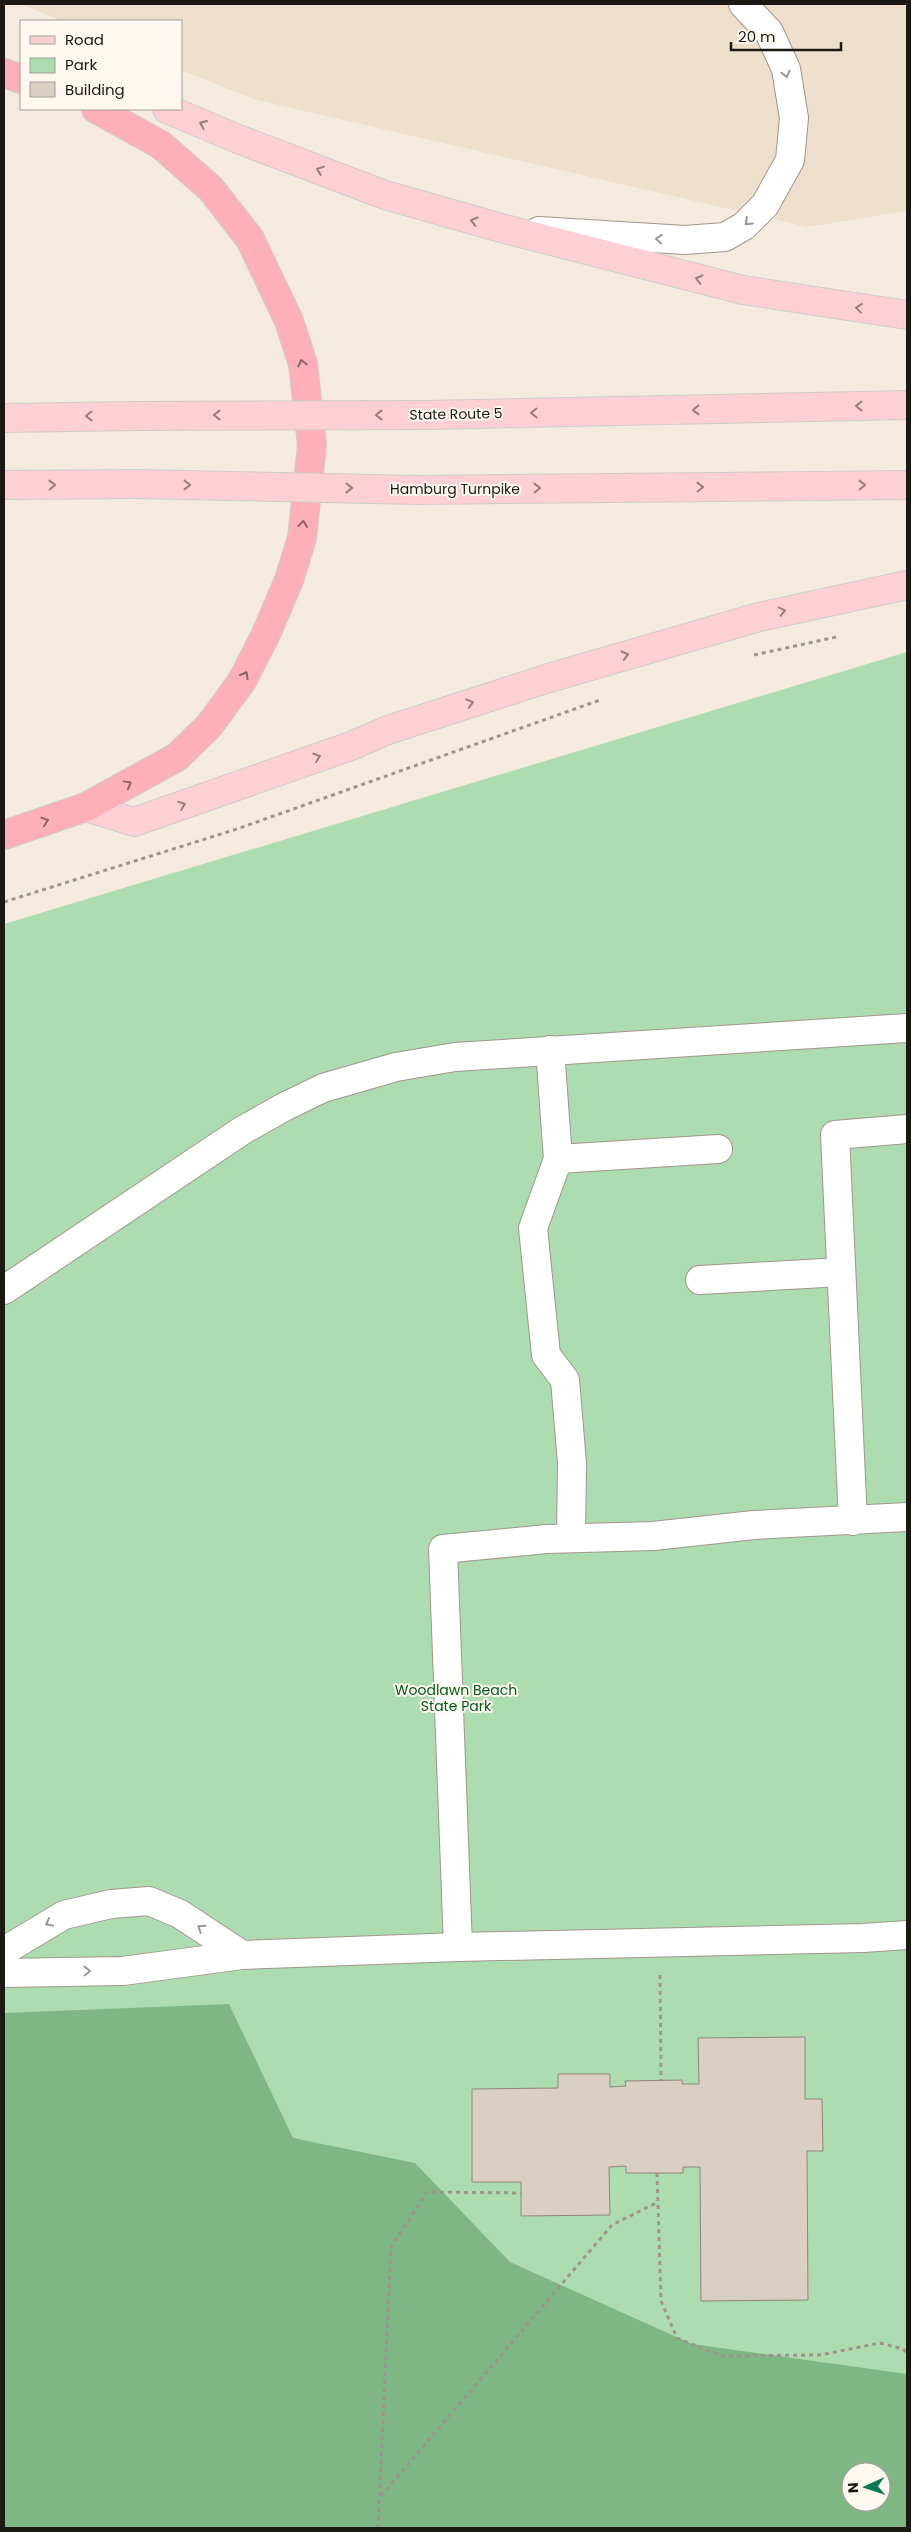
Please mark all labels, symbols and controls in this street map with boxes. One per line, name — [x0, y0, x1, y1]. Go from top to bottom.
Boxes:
legend — [20, 20, 182, 110]
scale bar — [731, 20, 841, 52]
text: 20 m — [738, 26, 776, 47]
text: Road — [65, 29, 104, 50]
text: Park — [65, 54, 97, 75]
one-way arrow — [780, 69, 791, 78]
text: Building — [65, 79, 125, 100]
one-way arrow — [199, 119, 208, 130]
one-way arrow — [316, 166, 325, 176]
one-way arrow — [471, 216, 479, 226]
one-way arrow — [745, 216, 754, 225]
one-way arrow — [655, 233, 663, 244]
one-way arrow — [695, 274, 704, 285]
one-way arrow — [855, 303, 863, 314]
one-way arrow — [297, 358, 308, 367]
one-way arrow — [854, 401, 862, 412]
street label: State Route 5 — [409, 403, 503, 425]
one-way arrow — [692, 404, 700, 415]
one-way arrow — [529, 408, 537, 418]
one-way arrow — [213, 410, 220, 420]
one-way arrow — [375, 410, 383, 420]
one-way arrow — [85, 411, 92, 421]
street label: Hamburg Turnpike — [390, 479, 520, 499]
one-way arrow — [49, 480, 57, 490]
one-way arrow — [183, 480, 191, 490]
one-way arrow — [858, 480, 866, 491]
one-way arrow — [696, 482, 704, 492]
one-way arrow — [346, 483, 353, 493]
one-way arrow — [533, 483, 541, 494]
one-way arrow — [297, 520, 308, 528]
one-way arrow — [777, 606, 786, 617]
one-way arrow — [621, 651, 629, 661]
one-way arrow — [239, 671, 249, 680]
one-way arrow — [465, 699, 474, 709]
one-way arrow — [312, 753, 321, 763]
one-way arrow — [123, 780, 132, 790]
one-way arrow — [177, 801, 186, 811]
one-way arrow — [40, 817, 49, 827]
park label: Woodlawn Beach State Park — [395, 1680, 517, 1716]
one-way arrow — [45, 1917, 54, 1927]
one-way arrow — [197, 1925, 207, 1934]
one-way arrow — [84, 1966, 92, 1977]
north arrow — [841, 2462, 891, 2512]
text: N — [843, 2482, 863, 2493]

